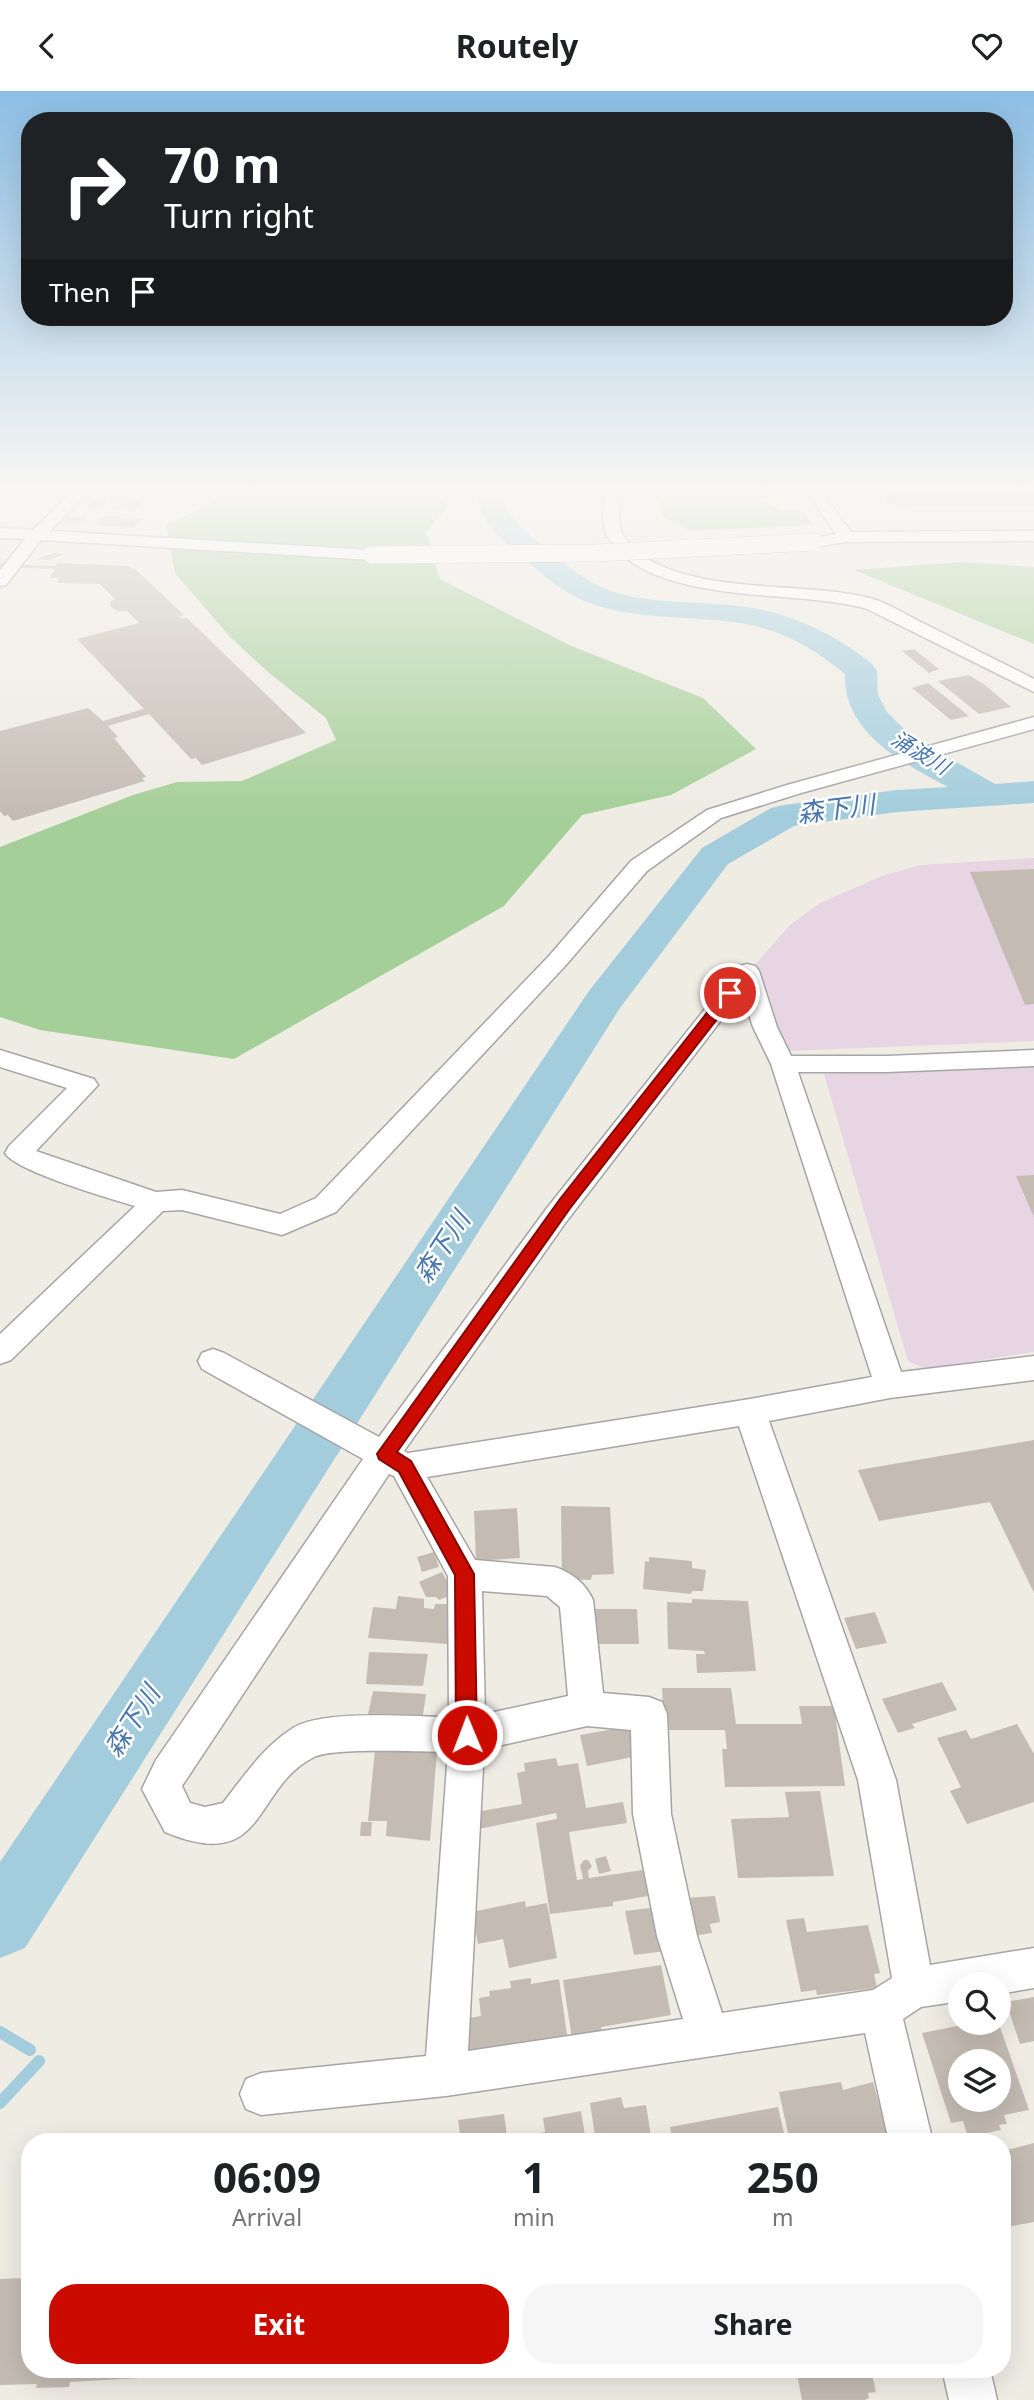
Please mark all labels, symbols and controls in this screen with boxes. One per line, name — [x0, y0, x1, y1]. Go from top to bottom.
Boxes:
text: Routely — [456, 24, 578, 67]
icon: back — [28, 27, 66, 65]
icon: heart — [968, 27, 1006, 65]
text: 70 m — [164, 131, 281, 197]
icon: right — [49, 140, 140, 231]
text: Turn right — [164, 194, 314, 237]
icon: arrive — [124, 273, 162, 311]
text: Then — [49, 274, 110, 310]
water label: 涌波川 — [886, 724, 956, 781]
water label: 森下川 — [795, 785, 880, 831]
pin — [700, 963, 760, 1023]
icon: arrive — [711, 974, 749, 1012]
water label: 森下川 — [405, 1201, 479, 1289]
water label: 森下川 — [95, 1675, 169, 1763]
position arrow — [430, 1698, 504, 1772]
map controls — [948, 1972, 1011, 2112]
button: search — [948, 1972, 1011, 2035]
button: layers — [948, 2049, 1011, 2112]
text: 06:09 — [213, 2148, 321, 2205]
text: 1 — [522, 2148, 546, 2205]
text: 250 — [747, 2148, 819, 2205]
text: Arrival — [232, 2201, 302, 2233]
text: min — [513, 2201, 555, 2233]
text: m — [772, 2201, 794, 2233]
button: Exit — [49, 2284, 509, 2364]
button: Share — [523, 2284, 983, 2364]

